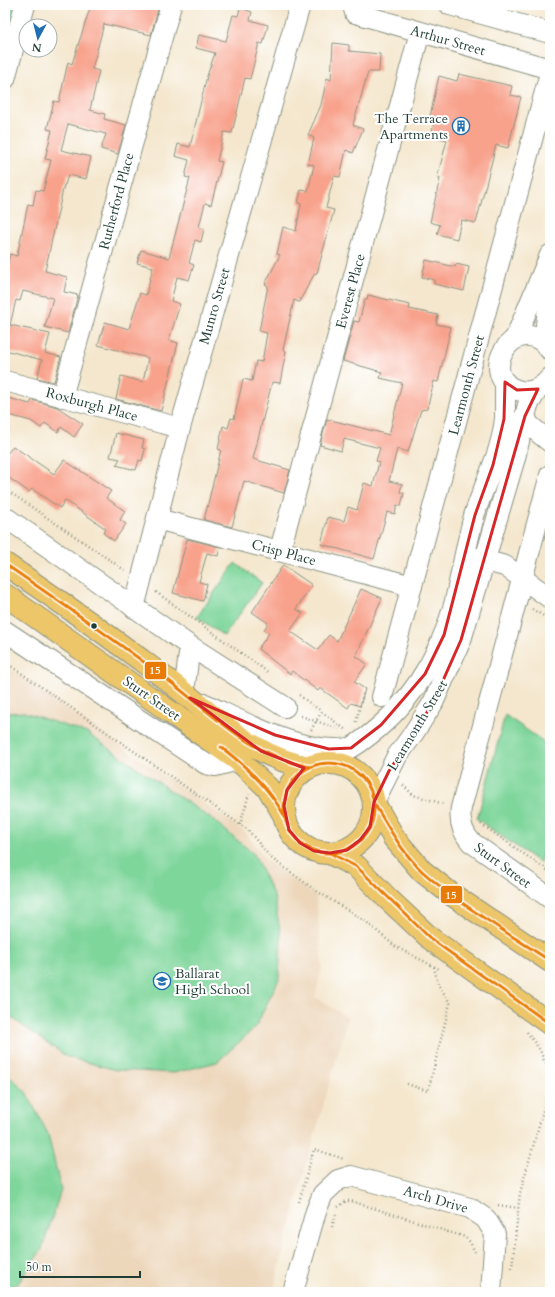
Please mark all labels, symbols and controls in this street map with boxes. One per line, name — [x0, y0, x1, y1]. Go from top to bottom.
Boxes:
north arrow — [18, 18, 58, 58]
street label: Arthur Street — [408, 21, 488, 60]
text: N — [31, 39, 42, 55]
place label: The Terrace Apartments — [374, 109, 448, 144]
building icon: The Terrace Apartments — [451, 116, 471, 136]
street label: Rutherford Place — [94, 150, 139, 252]
street label: Everest Place — [331, 251, 370, 331]
street label: Munro Street — [194, 265, 235, 347]
street label: Learmonth Street — [444, 332, 489, 437]
street label: Roxburgh Place — [44, 383, 140, 426]
street label: Crisp Place — [249, 535, 318, 570]
unlabelled marker — [89, 621, 99, 631]
line badge: 15 — [144, 661, 167, 680]
text: 15 — [149, 663, 161, 678]
street label: Sturt Street — [119, 672, 185, 725]
street label: Learmonth Street — [383, 676, 452, 774]
street label: Sturt Street — [470, 838, 535, 893]
line badge: 15 — [440, 885, 463, 904]
text: 15 — [445, 888, 457, 903]
place label: Ballarat High School — [175, 964, 250, 999]
school or university icon: Ballarat High School — [152, 971, 172, 991]
street label: Arch Drive — [401, 1181, 471, 1218]
scale bar — [20, 1253, 140, 1279]
text: 50 m — [26, 1259, 53, 1275]

